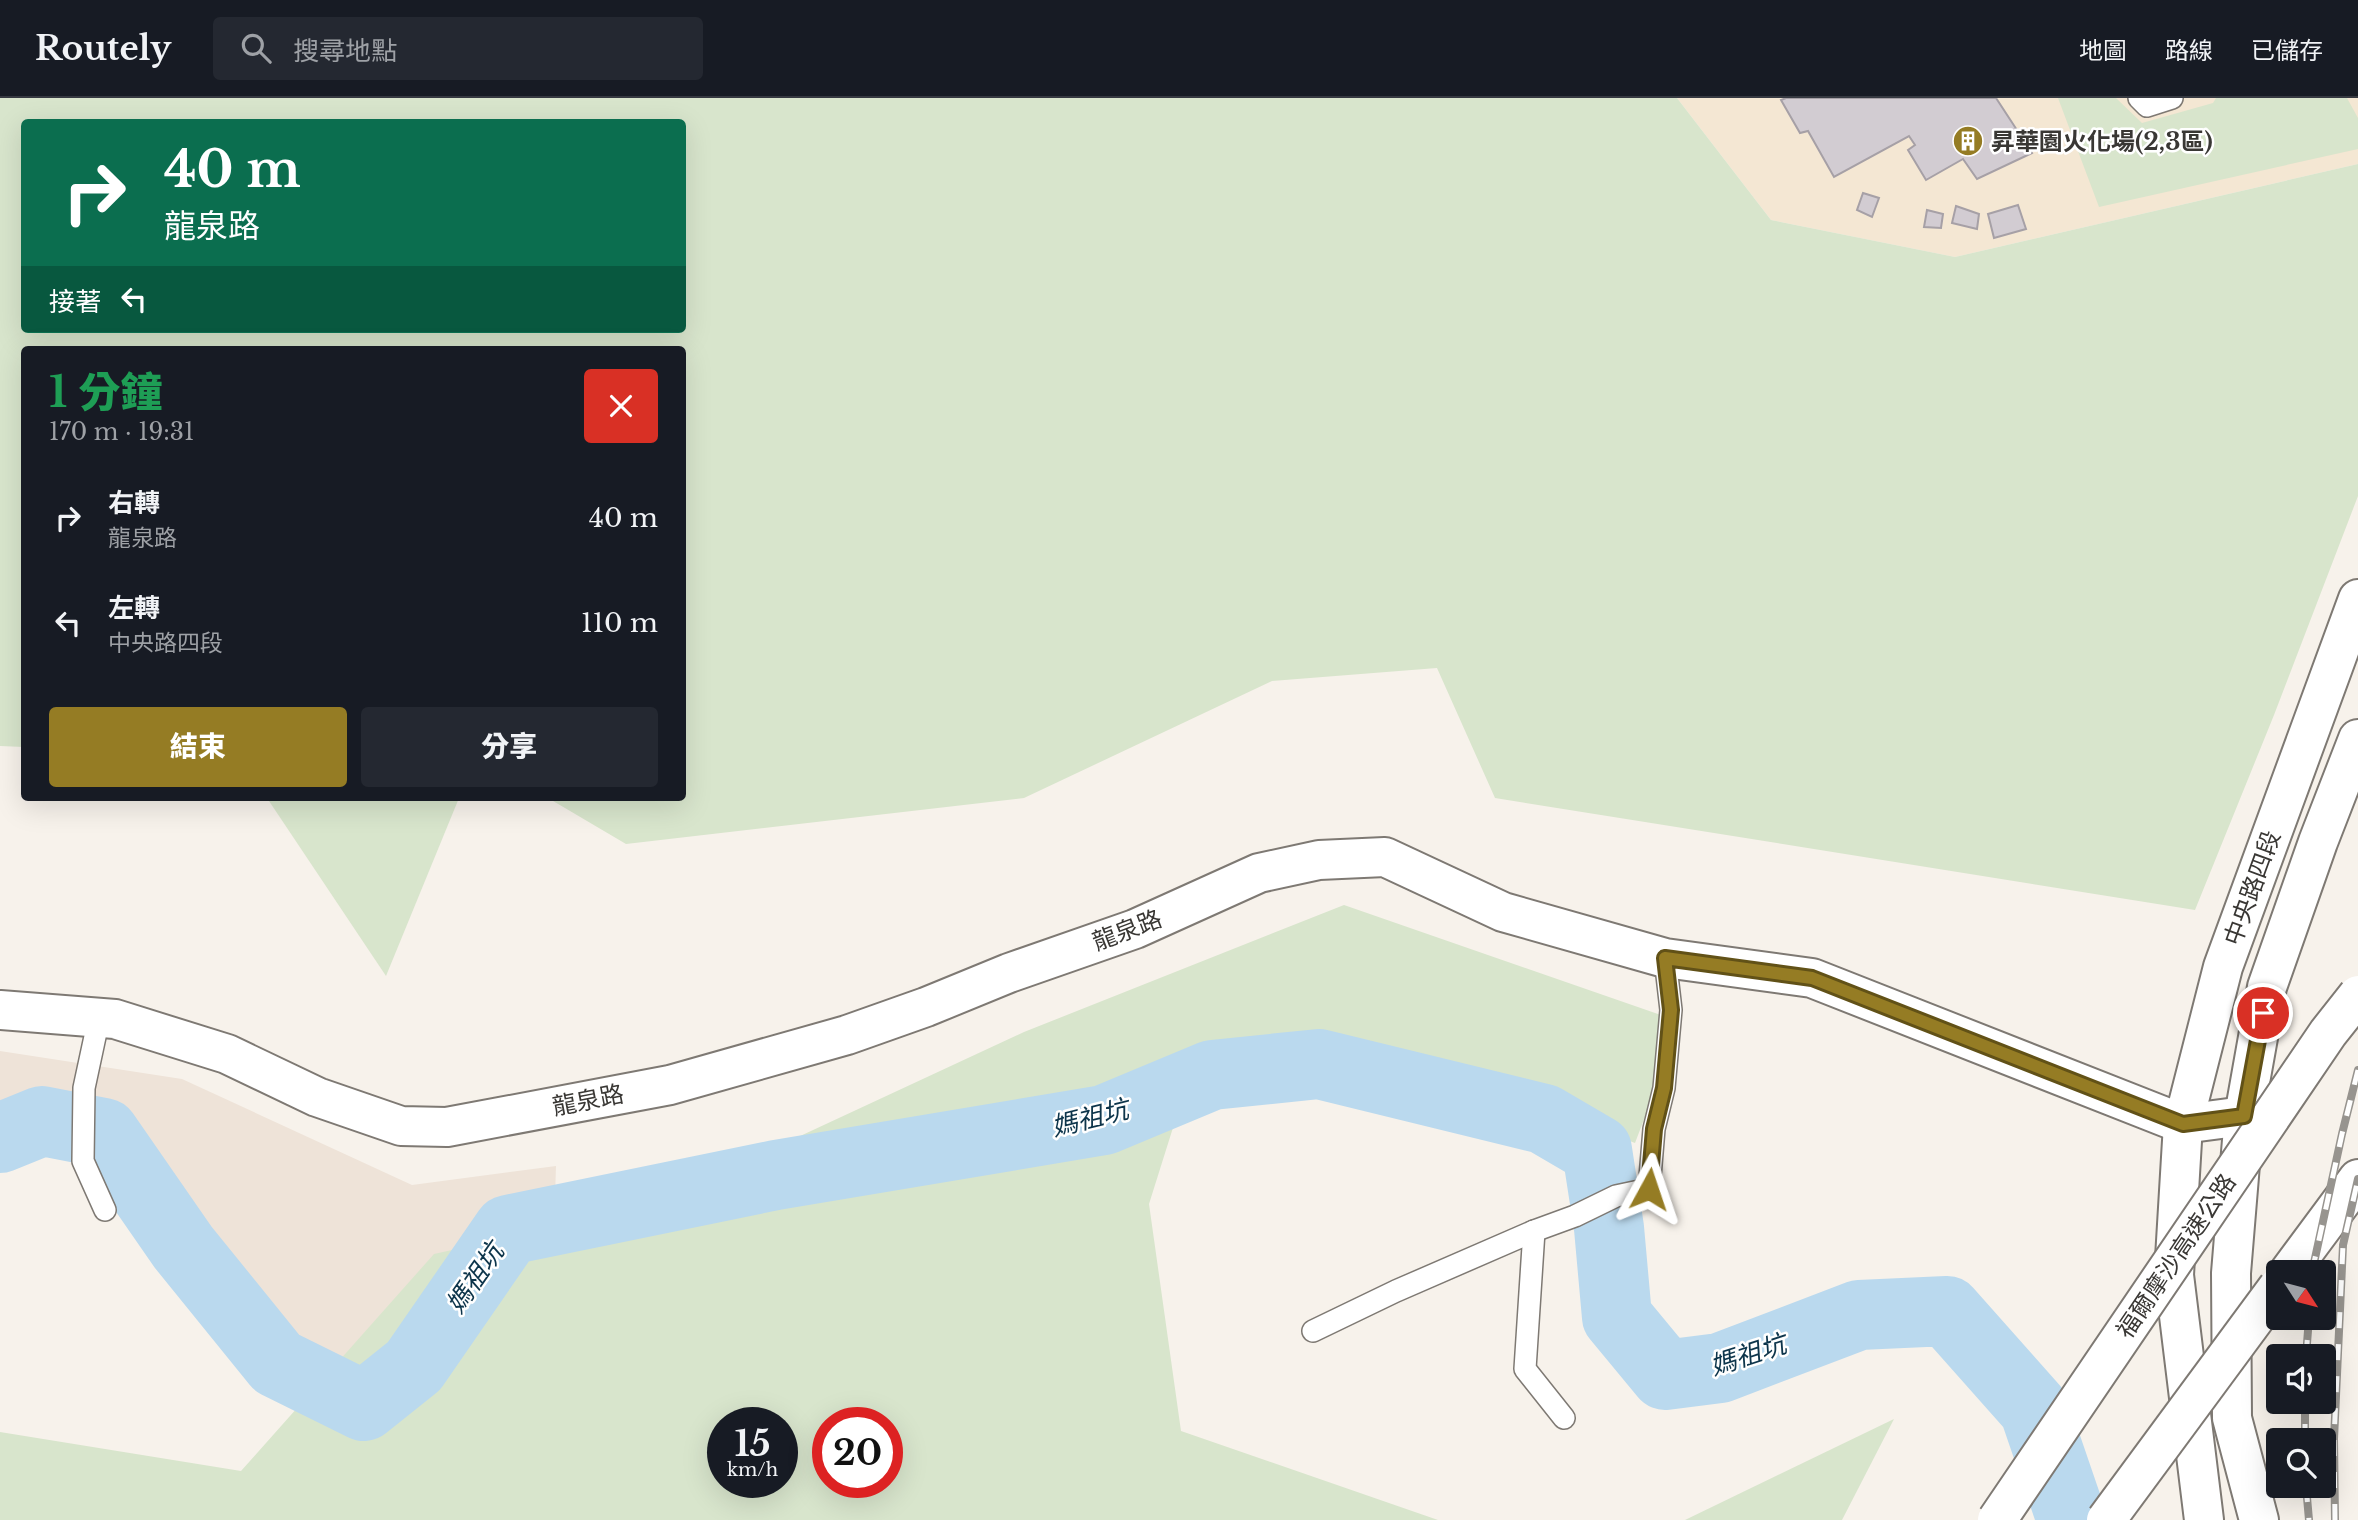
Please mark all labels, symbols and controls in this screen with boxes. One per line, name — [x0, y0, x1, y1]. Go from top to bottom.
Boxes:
search box — [213, 17, 703, 80]
text: Routely — [35, 28, 171, 69]
icon: search — [237, 29, 275, 67]
text: 搜尋地點 — [293, 35, 397, 67]
text: 地圖 — [2079, 36, 2127, 65]
text: 路線 — [2165, 36, 2213, 65]
text: 已儲存 — [2251, 36, 2323, 65]
building icon: 昇華園火化場(2,3區) — [1951, 124, 1985, 158]
place label: 昇華園火化場(2,3區) — [1991, 127, 2213, 156]
text: 40 m — [164, 139, 301, 200]
icon: right — [49, 147, 140, 238]
text: 龍泉路 — [164, 206, 260, 246]
icon: left — [115, 280, 153, 318]
text: 接著 — [49, 286, 101, 318]
text: 1 分鐘 — [49, 366, 162, 418]
button: close — [584, 369, 658, 443]
text: 170 m · 19:31 — [49, 418, 194, 446]
text: 右轉 — [108, 487, 160, 519]
icon: right — [49, 499, 87, 537]
text: 40 m — [589, 502, 658, 534]
text: 龍泉路 — [108, 524, 177, 552]
text: 左轉 — [108, 592, 160, 624]
icon: left — [49, 604, 87, 642]
text: 110 m — [581, 607, 658, 639]
text: 中央路四段 — [108, 629, 223, 657]
button: 結束 — [49, 707, 347, 787]
button: 分享 — [361, 707, 658, 787]
street label: 中央路四段 — [2218, 827, 2286, 949]
street label: 龍泉路 — [1088, 904, 1166, 956]
pin — [2233, 983, 2293, 1043]
icon: arrive — [2244, 994, 2282, 1032]
street label: 龍泉路 — [550, 1079, 626, 1121]
water label: 媽祖坑 — [1048, 1092, 1136, 1143]
position arrow — [1612, 1152, 1686, 1226]
street label: 福爾摩沙高速公路 — [2110, 1168, 2242, 1344]
water label: 媽祖坑 — [440, 1234, 513, 1319]
north arrow — [2266, 1260, 2336, 1330]
map controls — [2266, 1260, 2336, 1498]
water label: 媽祖坑 — [1706, 1326, 1794, 1382]
button: sound — [2266, 1344, 2336, 1414]
speed limit sign: 20 — [812, 1407, 903, 1498]
text: 15 — [734, 1422, 771, 1465]
button: search — [2266, 1428, 2336, 1498]
text: km/h — [727, 1459, 778, 1481]

